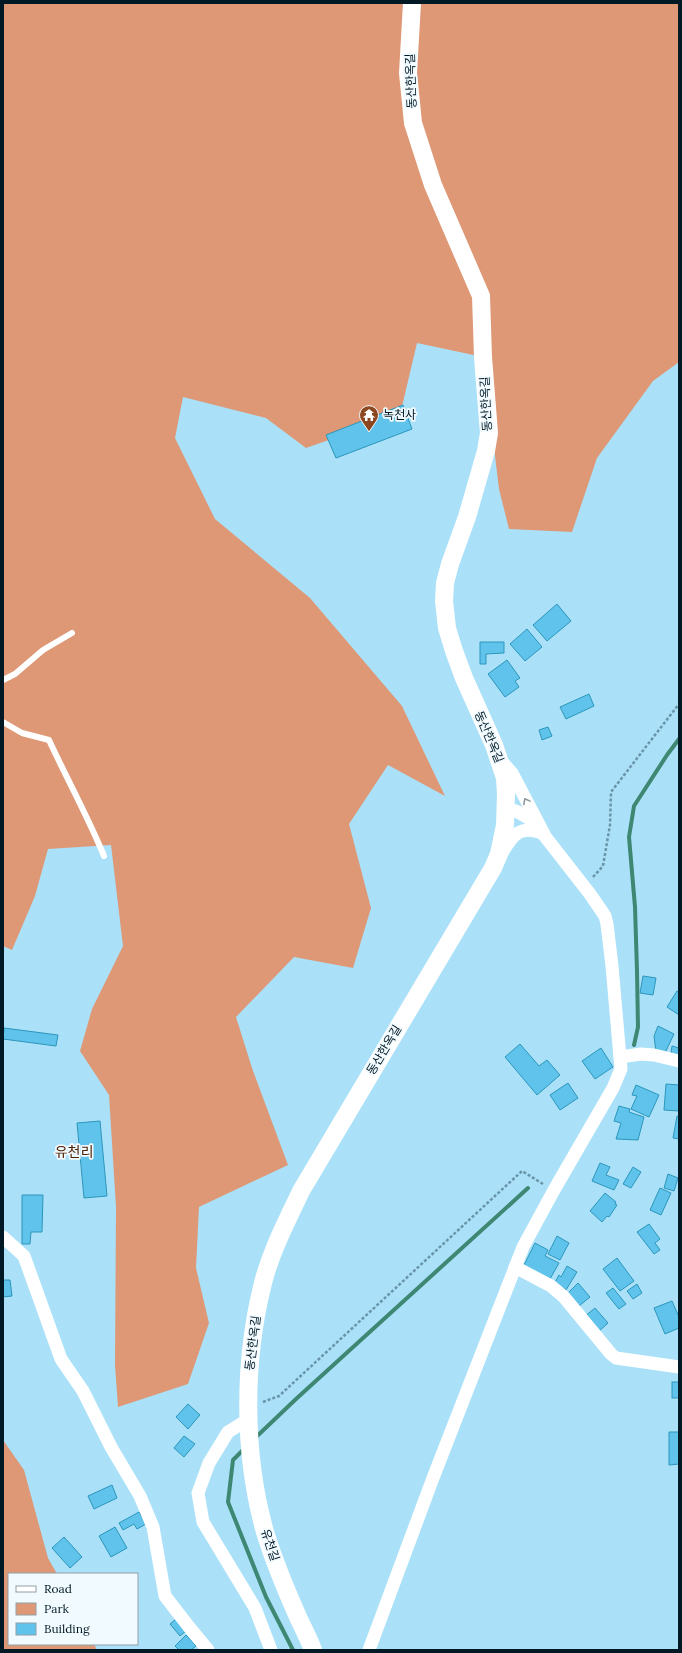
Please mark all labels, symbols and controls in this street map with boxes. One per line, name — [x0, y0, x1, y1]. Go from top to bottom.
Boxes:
street label: 동산한옥길 — [402, 53, 419, 109]
street label: 동산한옥길 — [477, 376, 494, 432]
temple icon: 녹천사 — [358, 404, 380, 432]
place label: 녹천사 — [383, 407, 416, 422]
street label: 동산한옥길 — [472, 708, 507, 765]
one-way arrow — [523, 798, 531, 805]
street label: 동산한옥길 — [363, 1022, 404, 1077]
district label: 유천리 — [55, 1143, 93, 1161]
street label: 동산한옥길 — [242, 1315, 263, 1371]
street label: 유천길 — [258, 1527, 283, 1563]
legend — [8, 1573, 138, 1645]
text: Road — [44, 1581, 72, 1596]
text: Park — [44, 1601, 70, 1616]
text: Building — [44, 1621, 90, 1636]

